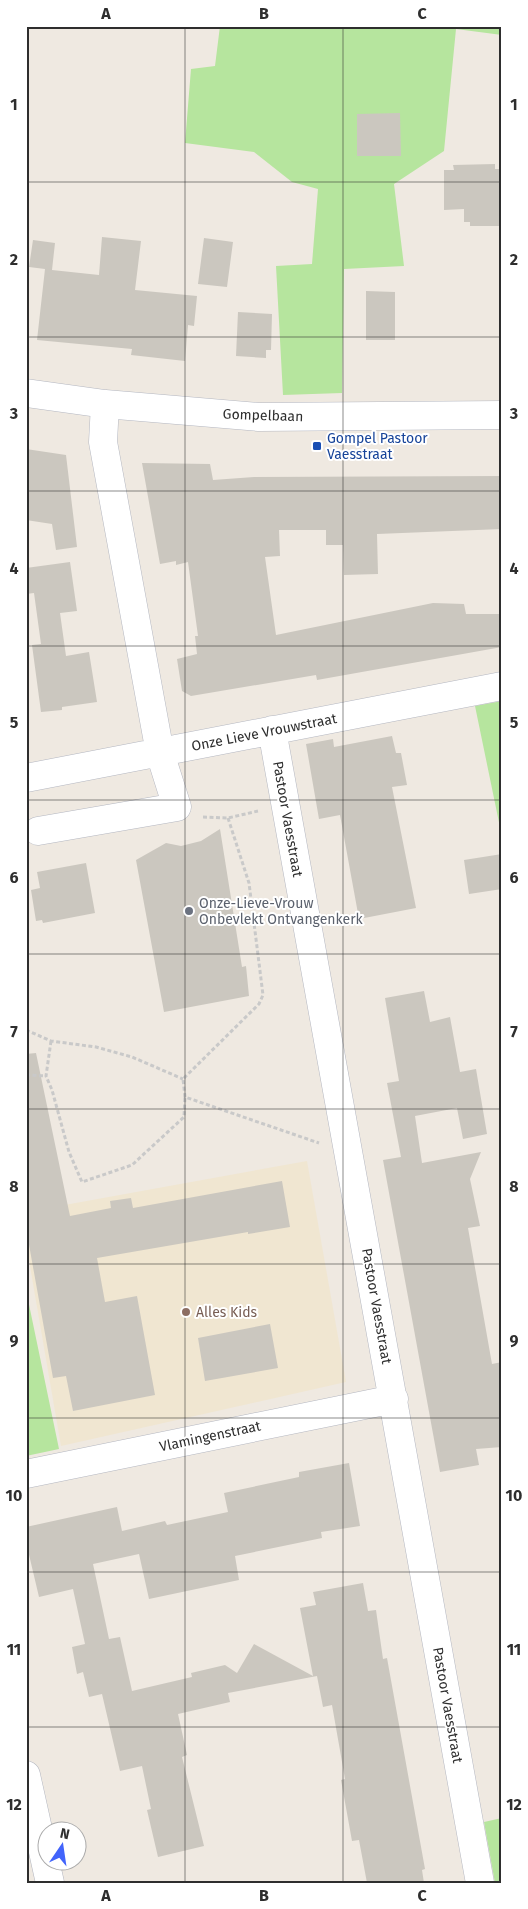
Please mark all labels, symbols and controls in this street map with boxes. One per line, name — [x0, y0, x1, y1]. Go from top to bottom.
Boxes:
text: A — [100, 4, 111, 23]
text: B — [259, 4, 269, 23]
text: C — [417, 4, 427, 23]
text: 1 — [10, 95, 18, 114]
text: 1 — [510, 95, 518, 114]
text: 2 — [10, 250, 18, 269]
text: 2 — [510, 250, 518, 269]
text: 3 — [9, 404, 18, 423]
text: 3 — [509, 404, 518, 423]
street label: Gompelbaan — [222, 406, 304, 425]
place label: Gompel Pastoor Vaesstraat — [327, 430, 428, 463]
marker: Gompel Pastoor Vaesstraat — [311, 440, 323, 452]
text: 4 — [9, 559, 19, 578]
text: 4 — [509, 559, 519, 578]
street label: Onze Lieve Vrouwstraat — [190, 710, 339, 755]
text: 5 — [10, 713, 19, 732]
text: 5 — [510, 713, 519, 732]
street label: Pastoor Vaesstraat — [269, 760, 306, 879]
text: 6 — [9, 868, 19, 887]
text: 6 — [509, 868, 519, 887]
place label: Onze-Lieve-Vrouw Onbevlekt Ontvangenkerk — [199, 895, 364, 928]
marker: Onze-Lieve-Vrouw Onbevlekt Ontvangenkerk — [183, 905, 195, 917]
text: 7 — [10, 1022, 18, 1041]
text: 7 — [510, 1022, 518, 1041]
text: 8 — [9, 1177, 19, 1196]
text: 8 — [509, 1177, 519, 1196]
street label: Pastoor Vaesstraat — [358, 1247, 395, 1366]
place label: Alles Kids — [196, 1304, 258, 1321]
marker: Alles Kids — [180, 1306, 192, 1318]
text: 9 — [10, 1331, 19, 1350]
text: 9 — [510, 1331, 519, 1350]
street label: Vlamingenstraat — [158, 1417, 263, 1456]
text: 10 — [6, 1486, 22, 1505]
text: 10 — [506, 1486, 522, 1505]
text: 11 — [7, 1640, 21, 1659]
text: 11 — [507, 1640, 521, 1659]
street label: Pastoor Vaesstraat — [429, 1646, 466, 1765]
text: 12 — [6, 1795, 22, 1814]
text: 12 — [506, 1795, 522, 1814]
north arrow — [38, 1822, 88, 1872]
text: N — [58, 1824, 71, 1843]
text: A — [100, 1886, 111, 1905]
text: B — [259, 1886, 269, 1905]
text: C — [417, 1886, 427, 1905]

